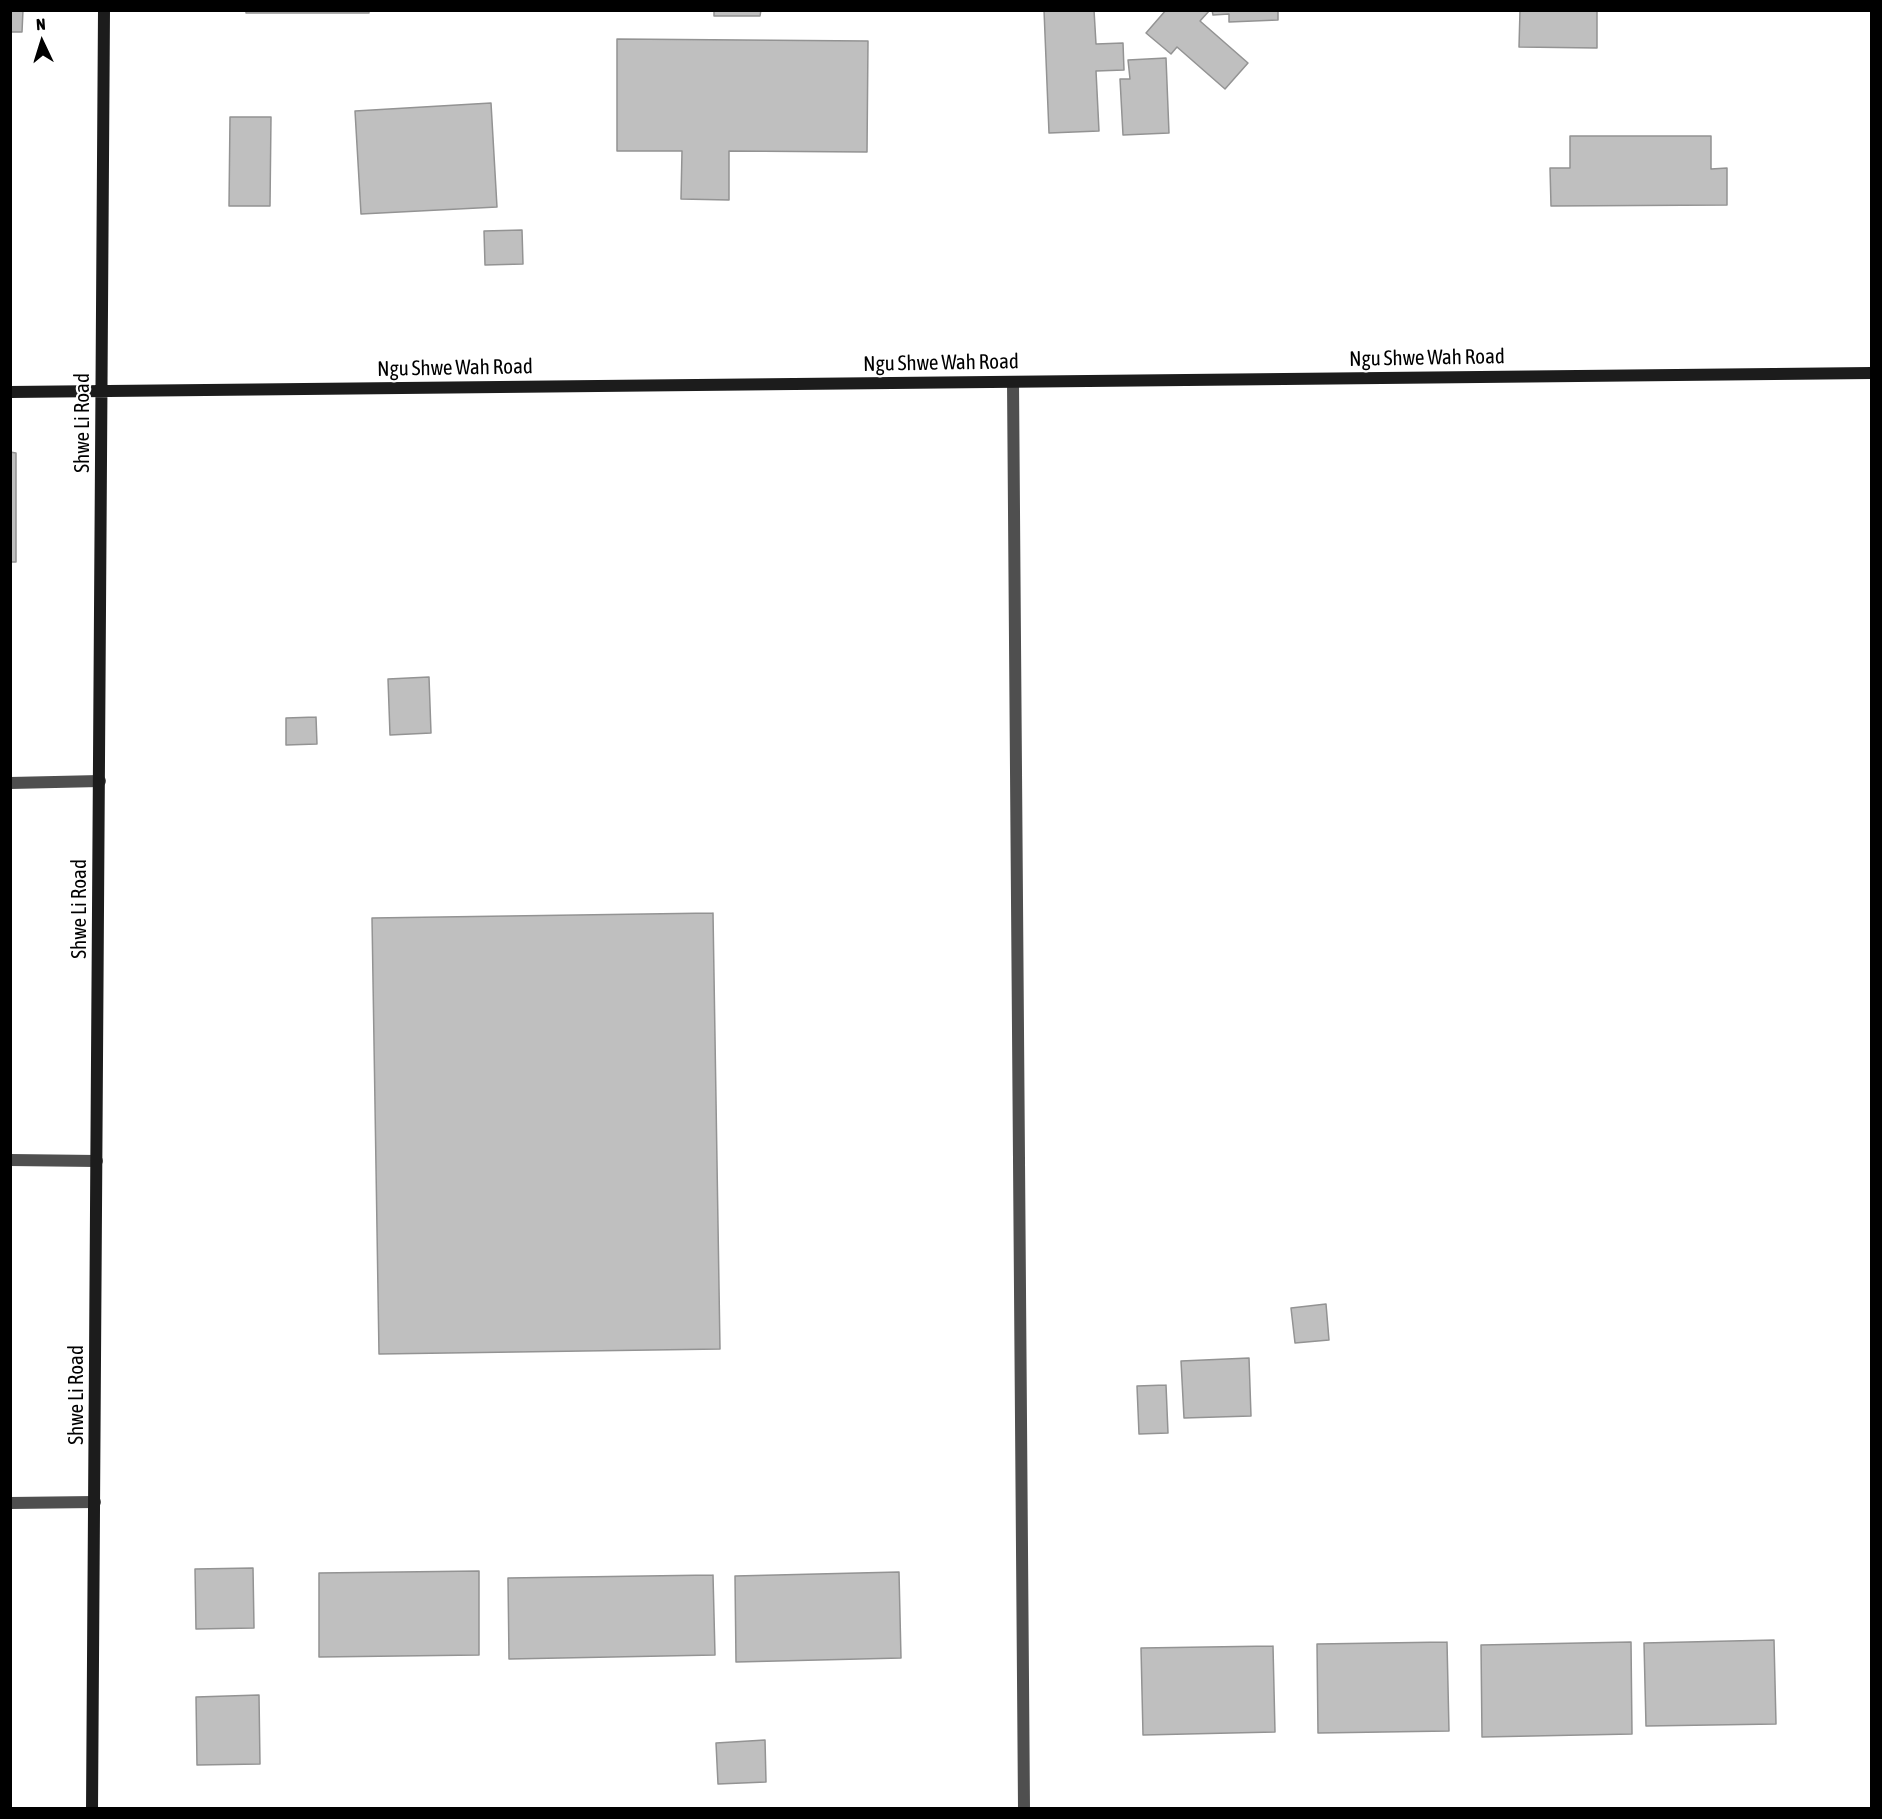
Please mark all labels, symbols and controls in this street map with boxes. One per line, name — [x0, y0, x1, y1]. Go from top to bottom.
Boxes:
north arrow — [12, 12, 72, 72]
text: N — [35, 15, 46, 33]
street label: Ngu Shwe Wah Road — [1349, 344, 1505, 372]
street label: Ngu Shwe Wah Road — [863, 349, 1019, 377]
street label: Ngu Shwe Wah Road — [377, 354, 533, 382]
street label: Shwe Li Road — [69, 373, 95, 473]
street label: Shwe Li Road — [66, 859, 92, 959]
street label: Shwe Li Road — [63, 1345, 89, 1445]

